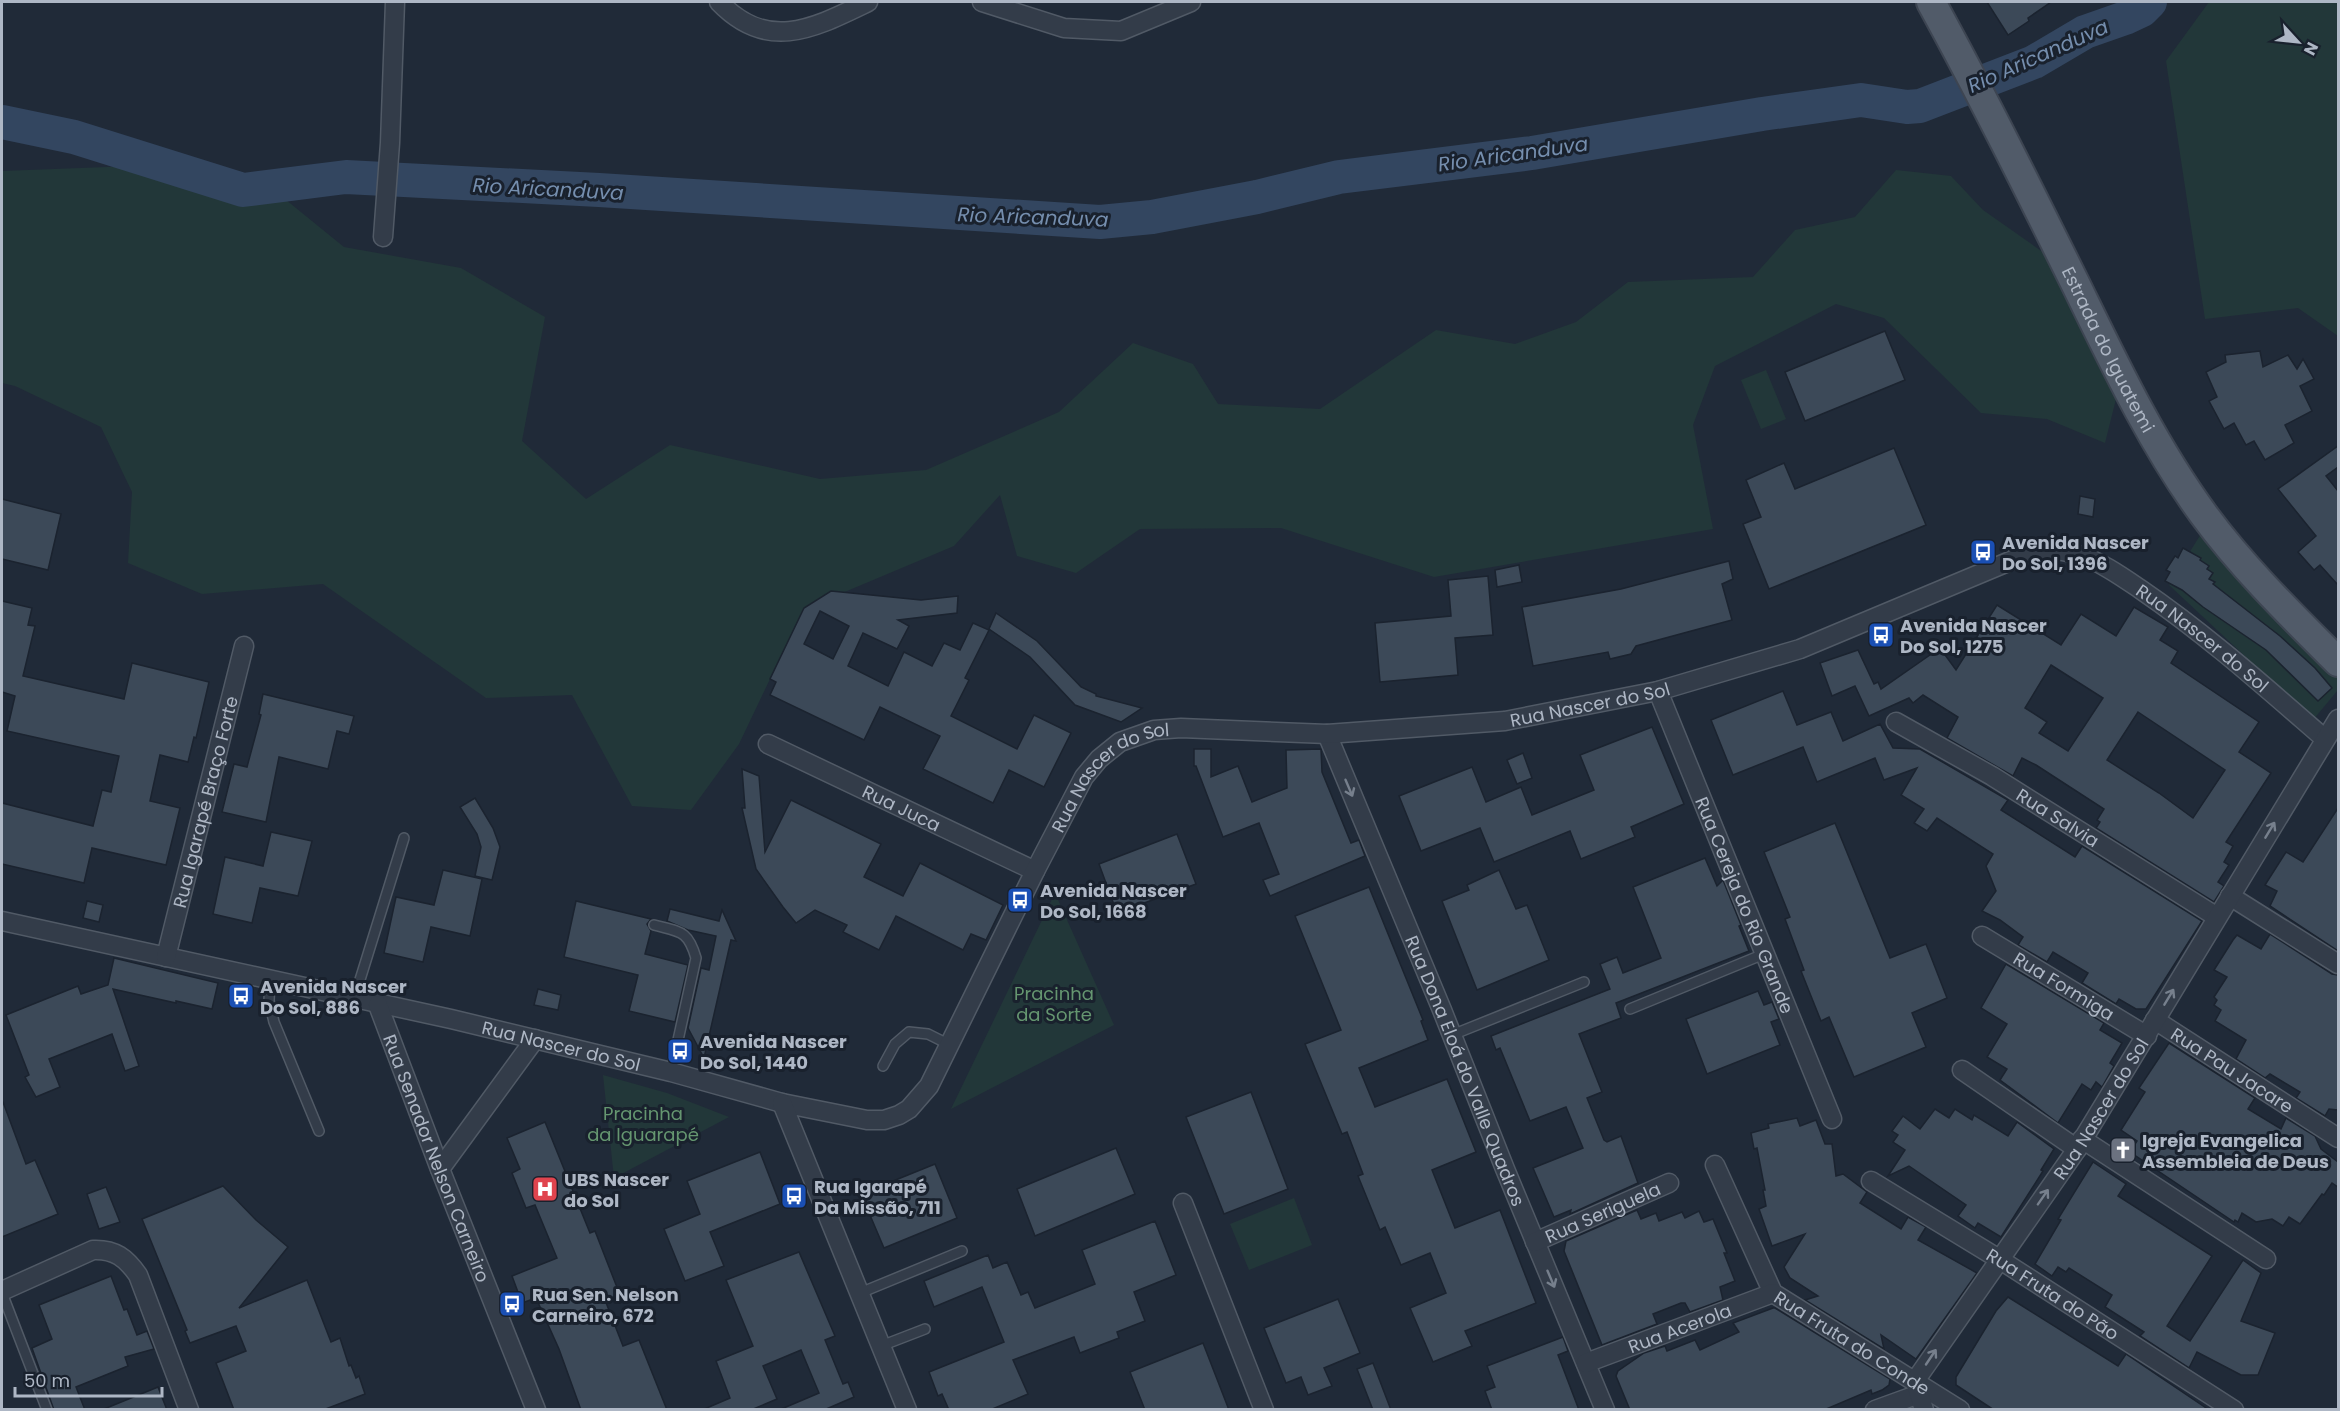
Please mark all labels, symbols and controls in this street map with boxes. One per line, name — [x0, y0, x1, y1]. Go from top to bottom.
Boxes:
water label: Rio Aricanduva — [1963, 12, 2113, 100]
north arrow — [2268, 12, 2328, 72]
text: N — [2298, 38, 2324, 59]
water label: Rio Aricanduva — [1436, 130, 1590, 178]
water label: Rio Aricanduva — [472, 171, 624, 207]
water label: Rio Aricanduva — [957, 200, 1109, 234]
street label: Estrada do Iguatemi — [2056, 262, 2161, 437]
place label: Avenida Nascer Do Sol, 1396 — [2002, 530, 2149, 576]
bus stop icon: Avenida Nascer Do Sol, 1396 — [1968, 537, 1998, 567]
street label: Rua Nascer do Sol — [2131, 578, 2274, 698]
place label: Avenida Nascer Do Sol, 1275 — [1900, 613, 2047, 659]
bus stop icon: Avenida Nascer Do Sol, 1275 — [1866, 620, 1896, 650]
street label: Rua Nascer do Sol — [1508, 676, 1673, 732]
street label: Rua Igarapé Braço Forte — [166, 693, 244, 910]
street label: Rua Nascer do Sol — [1045, 716, 1170, 837]
street label: Rua Juca — [859, 778, 945, 837]
one-way arrow — [1344, 779, 1355, 797]
street label: Rua Salvia — [2012, 782, 2104, 853]
street label: Rua Cereja do Rio Grande — [1690, 793, 1800, 1017]
one-way arrow — [2264, 822, 2276, 839]
place label: Avenida Nascer Do Sol, 1668 — [1040, 878, 1187, 924]
bus stop icon: Avenida Nascer Do Sol, 1668 — [1005, 885, 1035, 915]
street label: Rua Dona Eloá do Valle Quadros — [1400, 931, 1531, 1210]
street label: Rua Formiga — [2009, 945, 2119, 1026]
place label: Avenida Nascer Do Sol, 886 — [260, 974, 407, 1020]
bus stop icon: Avenida Nascer Do Sol, 886 — [226, 981, 256, 1011]
park label: Pracinha da Sorte — [1014, 981, 1094, 1027]
one-way arrow — [2164, 989, 2176, 1006]
street label: Rua Nascer do Sol — [479, 1014, 643, 1077]
street label: Rua Pau Jacare — [2166, 1021, 2298, 1119]
place label: Avenida Nascer Do Sol, 1440 — [700, 1029, 847, 1075]
street label: Rua Senador Nelson Carneiro — [378, 1031, 496, 1286]
street label: Rua Nascer do Sol — [2047, 1033, 2154, 1184]
bus stop icon: Avenida Nascer Do Sol, 1440 — [665, 1036, 695, 1066]
park label: Pracinha da Iguarapé — [587, 1101, 699, 1147]
place label: Igreja Evangelica Assembleia de Deus — [2142, 1128, 2329, 1174]
church icon: Igreja Evangelica Assembleia de Deus — [2108, 1135, 2138, 1165]
place label: UBS Nascer do Sol — [564, 1167, 669, 1213]
hospital icon: UBS Nascer do Sol — [530, 1174, 560, 1204]
place label: Rua Igarapé Da Missão, 711 — [814, 1174, 941, 1220]
street label: Rua Seriguela — [1541, 1176, 1664, 1249]
bus stop icon: Rua Igarapé Da Missão, 711 — [779, 1181, 809, 1211]
one-way arrow — [2036, 1190, 2049, 1206]
street label: Rua Fruta do Pão — [1982, 1242, 2124, 1346]
one-way arrow — [1546, 1270, 1557, 1288]
place label: Rua Sen. Nelson Carneiro, 672 — [532, 1282, 679, 1328]
street label: Rua Fruta do Conde — [1770, 1284, 1935, 1401]
bus stop icon: Rua Sen. Nelson Carneiro, 672 — [497, 1289, 527, 1319]
street label: Rua Acerola — [1624, 1297, 1735, 1359]
one-way arrow — [1925, 1350, 1937, 1366]
scale bar — [15, 1360, 162, 1398]
text: 50 m — [24, 1368, 70, 1393]

